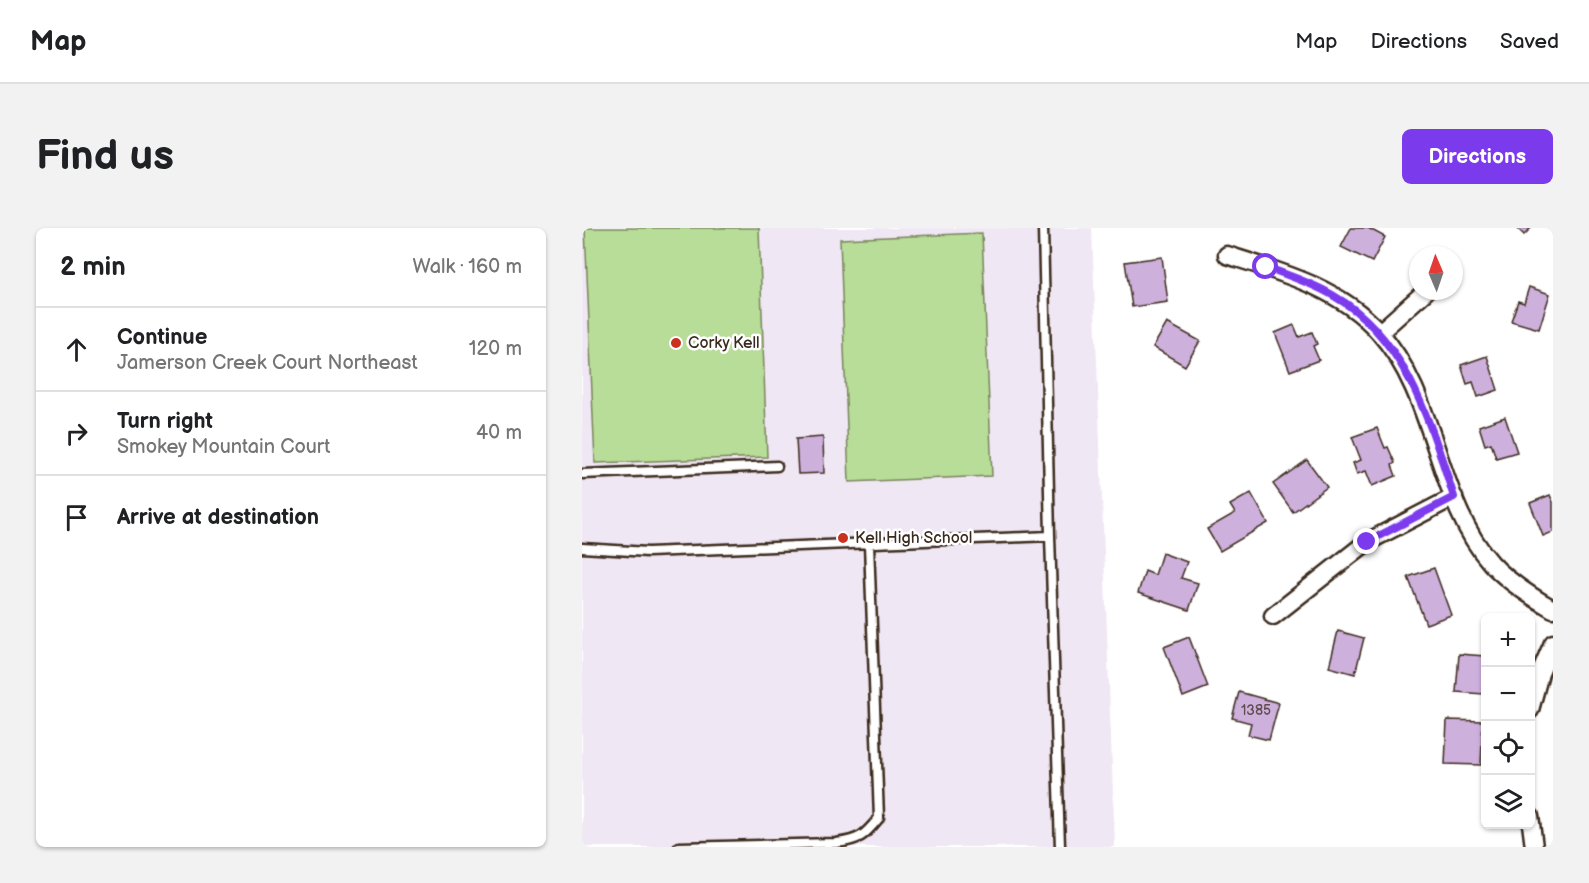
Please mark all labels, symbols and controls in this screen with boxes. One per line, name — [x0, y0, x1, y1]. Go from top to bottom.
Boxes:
text: Map — [30, 25, 86, 58]
text: Map — [1295, 29, 1338, 54]
text: Directions — [1371, 29, 1467, 54]
text: Saved — [1500, 29, 1559, 54]
button: Directions — [1402, 129, 1553, 184]
text: Find us — [36, 131, 174, 182]
north arrow — [1409, 246, 1463, 300]
text: 2 min — [60, 252, 126, 283]
route start — [1252, 253, 1278, 279]
text: Walk · 160 m — [413, 255, 522, 279]
text: Continue — [117, 324, 207, 351]
icon: ahead — [60, 333, 93, 366]
place label: Corky Kell — [688, 334, 760, 353]
marker: Corky Kell — [669, 336, 683, 350]
text: 120 m — [469, 337, 522, 361]
text: Jamerson Creek Court Northeast — [117, 351, 418, 375]
text: Turn right — [117, 408, 213, 435]
icon: right — [60, 417, 93, 450]
text: 40 m — [476, 421, 522, 445]
text: Smokey Mountain Court — [117, 435, 330, 459]
icon: arrive — [60, 501, 93, 534]
text: Arrive at destination — [117, 504, 319, 531]
route end — [1353, 528, 1379, 554]
place label: Kell High School — [855, 529, 972, 548]
marker: Kell High School — [836, 531, 850, 545]
map controls — [1481, 613, 1535, 829]
button: + — [1481, 613, 1535, 667]
button: − — [1481, 667, 1535, 721]
house number: 1385 — [1241, 702, 1271, 719]
button: locate — [1481, 721, 1535, 775]
button: layers — [1481, 775, 1535, 829]

